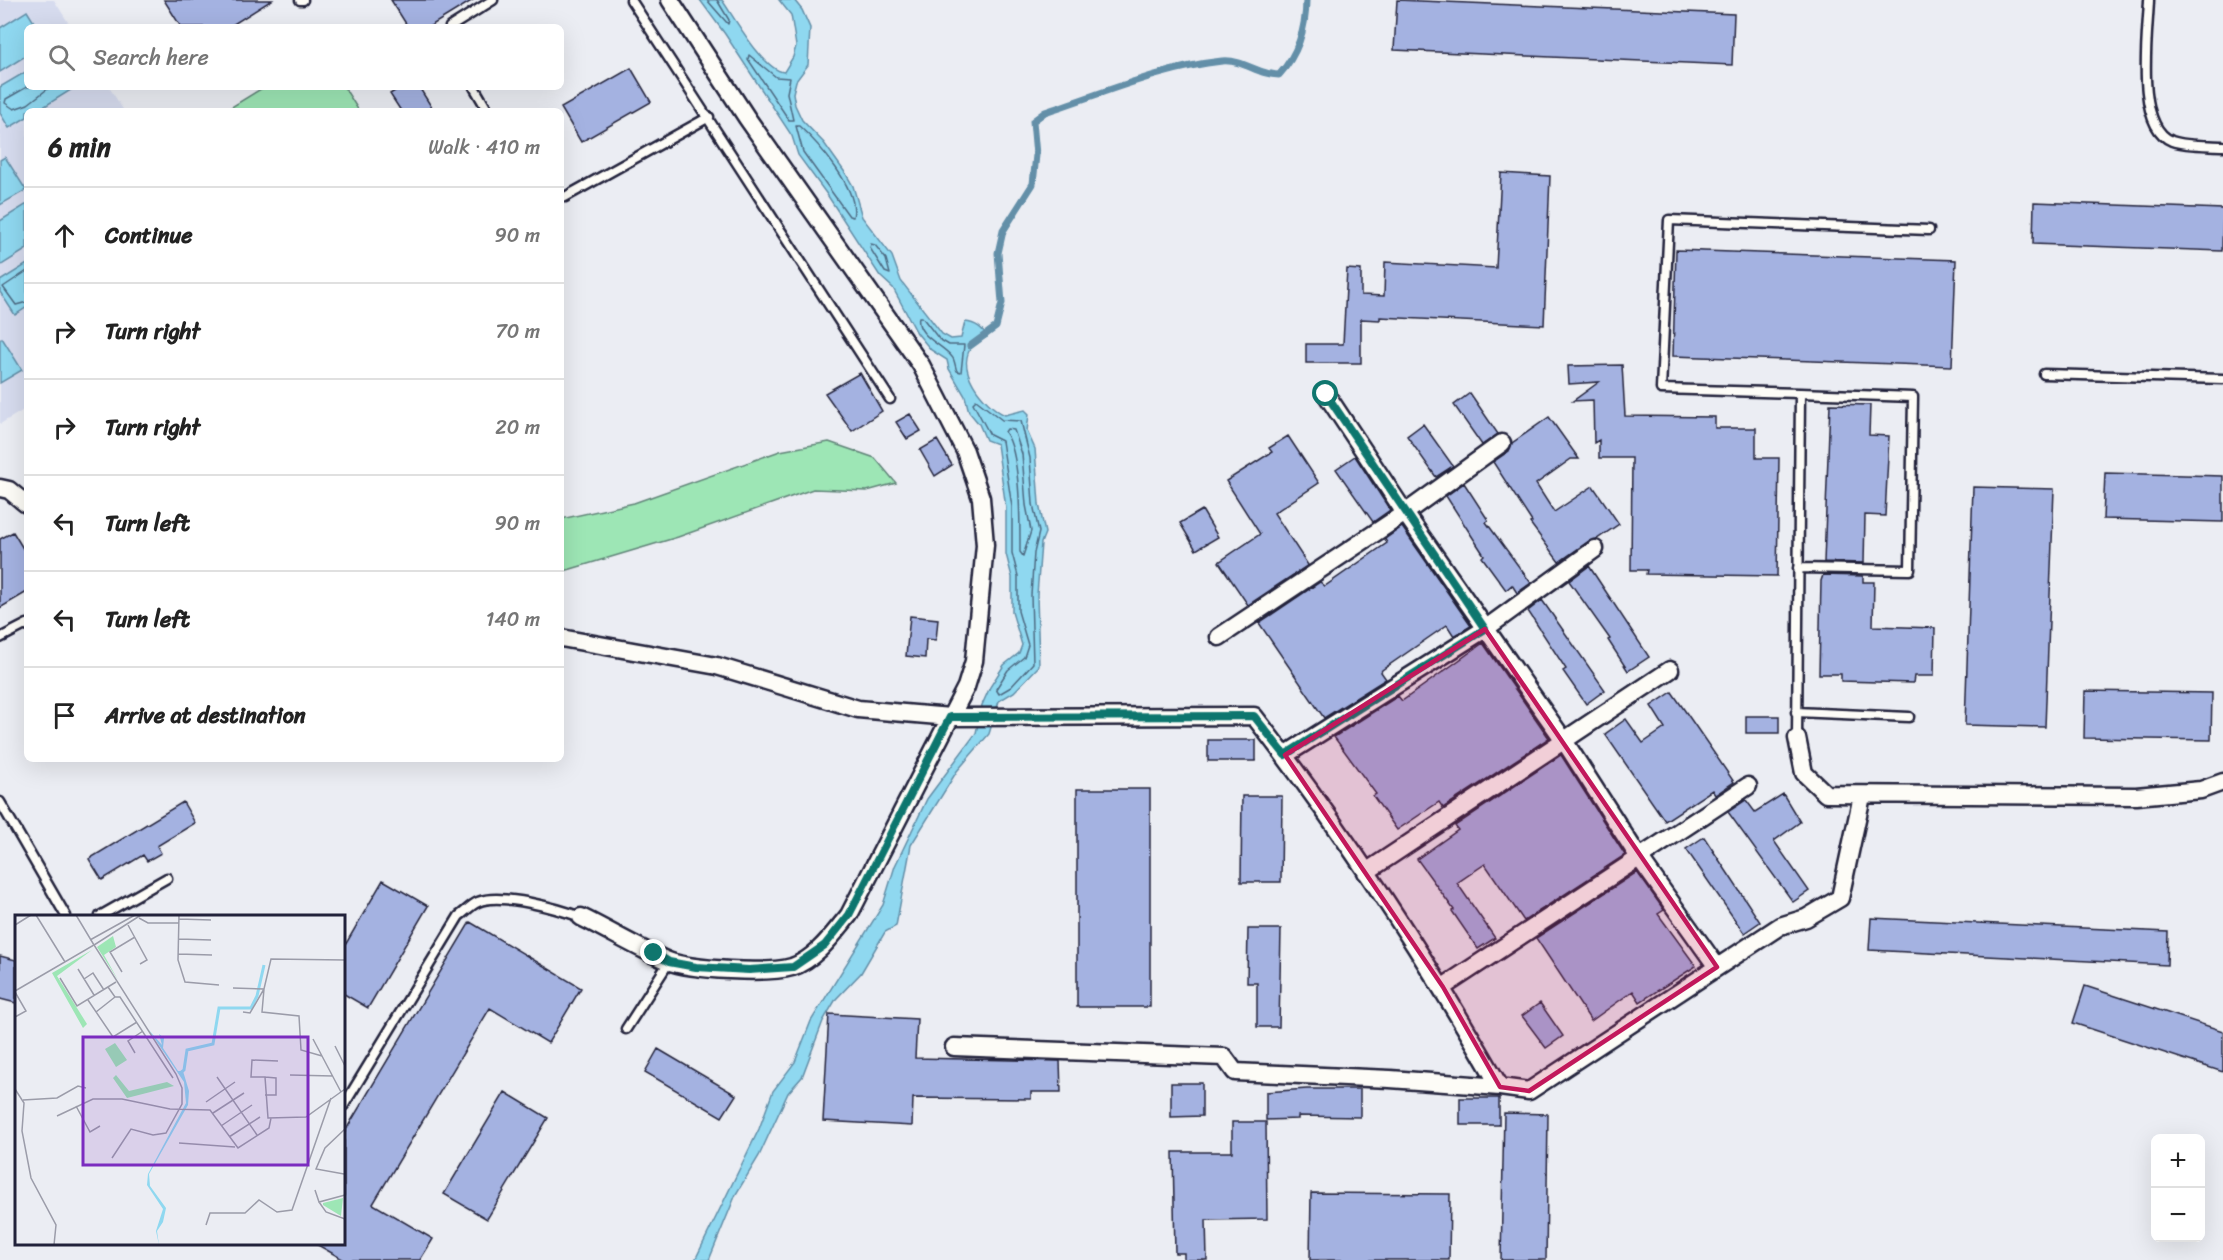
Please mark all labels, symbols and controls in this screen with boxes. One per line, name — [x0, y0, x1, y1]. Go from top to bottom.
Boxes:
search box — [24, 24, 564, 90]
text: Search here — [93, 38, 209, 77]
icon: search — [45, 41, 78, 74]
text: 6 min — [48, 124, 111, 170]
text: Walk · 410 m — [428, 130, 540, 165]
text: Continue — [105, 216, 193, 255]
text: 90 m — [495, 218, 540, 253]
icon: ahead — [48, 219, 81, 252]
text: Turn right — [105, 312, 200, 351]
text: 70 m — [495, 314, 540, 349]
icon: right — [48, 315, 81, 348]
route start — [1312, 380, 1338, 406]
text: Turn right — [105, 408, 200, 447]
text: 20 m — [495, 410, 540, 445]
icon: right — [48, 411, 81, 444]
text: Turn left — [105, 504, 190, 543]
text: 90 m — [495, 506, 540, 541]
icon: left — [48, 507, 81, 540]
text: Turn left — [105, 600, 190, 639]
text: 140 m — [486, 602, 540, 637]
icon: left — [48, 603, 81, 636]
text: Arrive at destination — [105, 696, 306, 735]
icon: arrive — [48, 699, 81, 732]
inset map — [15, 915, 345, 1245]
route end — [640, 939, 666, 965]
map controls — [2151, 1134, 2205, 1242]
button: + — [2151, 1134, 2205, 1188]
button: − — [2151, 1188, 2205, 1242]

